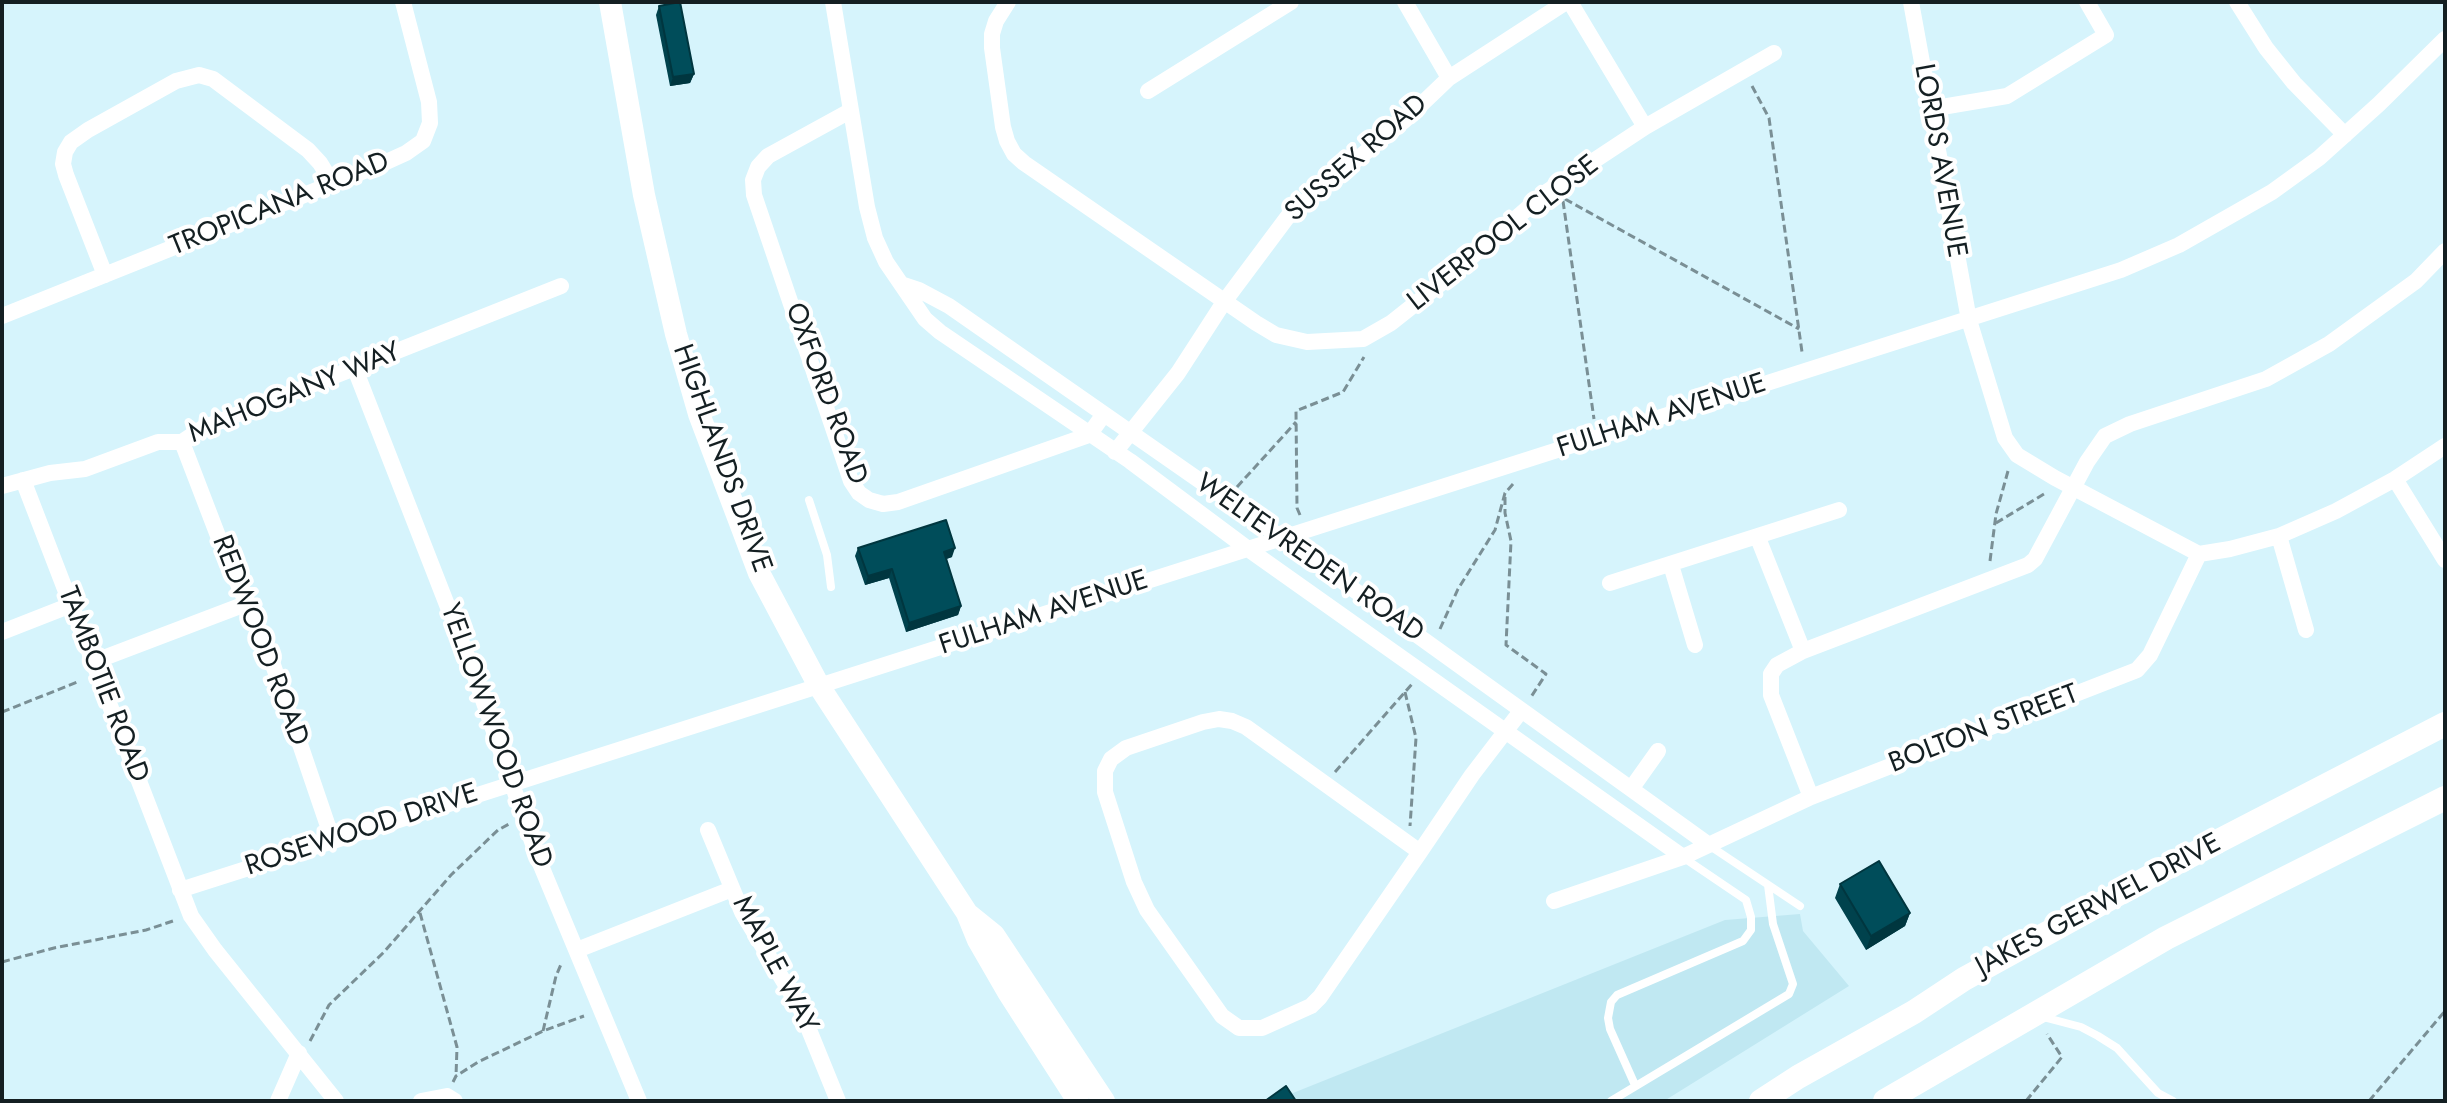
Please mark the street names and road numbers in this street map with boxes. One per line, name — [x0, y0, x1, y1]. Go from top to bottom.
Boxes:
street label: LORDS AVENUE — [1905, 61, 1973, 261]
street label: SUSSEX ROAD — [1279, 88, 1435, 230]
street label: TROPICANA ROAD — [166, 146, 394, 264]
street label: LIVERPOOL CLOSE — [1402, 149, 1606, 319]
street label: OXFORD ROAD — [777, 299, 873, 489]
street label: MAHOGANY WAY — [184, 336, 406, 452]
street label: HIGHLANDS DRIVE — [664, 340, 778, 578]
street label: FULHAM AVENUE — [1553, 367, 1771, 467]
street label: WELTEVREDEN ROAD — [1188, 468, 1430, 650]
street label: REDWOOD ROAD — [203, 531, 315, 751]
street label: FULHAM AVENUE — [935, 564, 1153, 664]
street label: TAMBOTIE ROAD — [49, 583, 155, 787]
street label: YELLOWWOOD ROAD — [432, 599, 558, 873]
street label: BOLTON STREET — [1885, 678, 2083, 782]
street label: ROSEWOOD DRIVE — [241, 777, 483, 885]
street label: JAKES GERWEL DRIVE — [1971, 827, 2227, 985]
street label: MAPLE WAY — [724, 891, 824, 1039]

